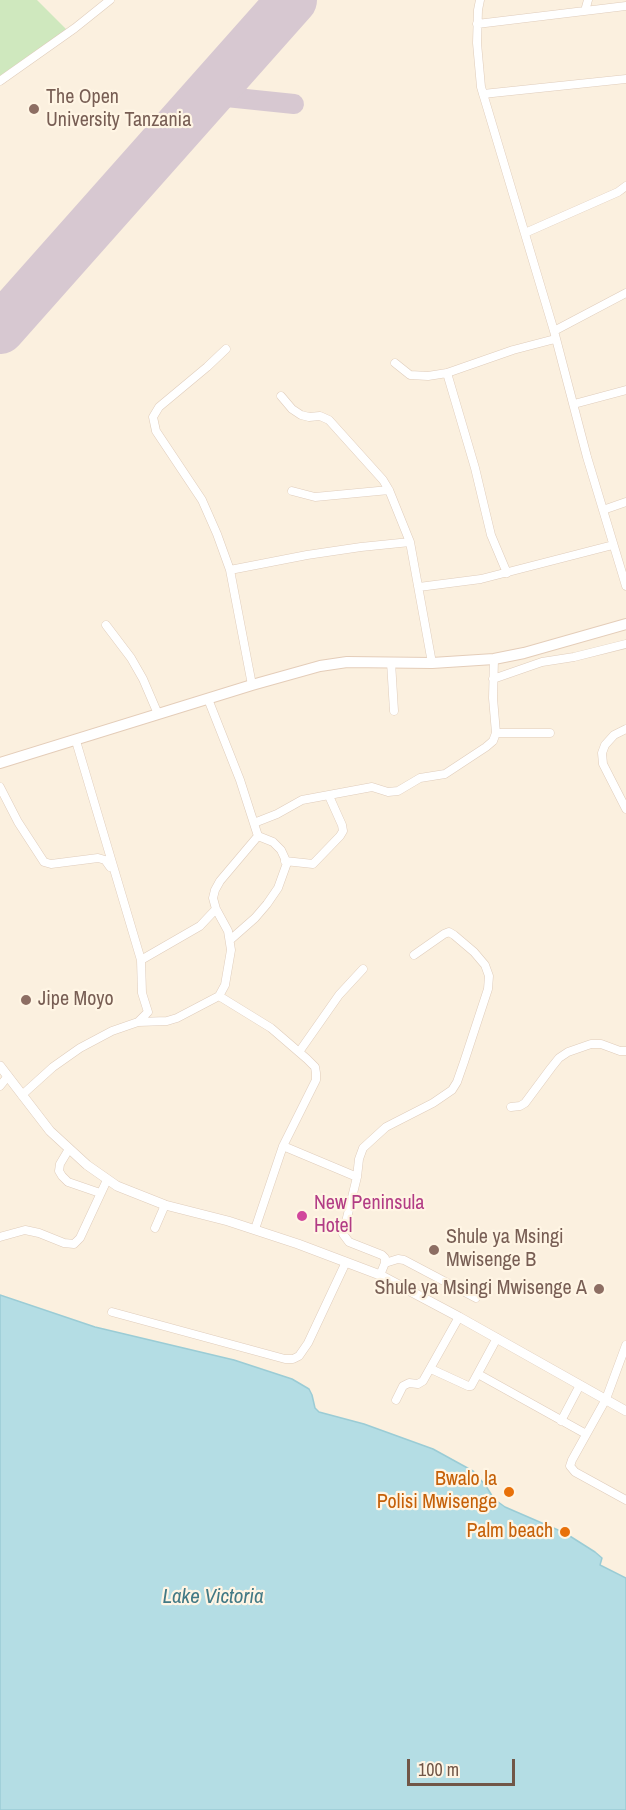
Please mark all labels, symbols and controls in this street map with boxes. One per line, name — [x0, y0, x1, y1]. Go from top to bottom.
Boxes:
place label: The Open University Tanzania — [46, 86, 191, 133]
marker: The Open University Tanzania — [27, 102, 41, 116]
place label: Jipe Moyo — [38, 988, 114, 1012]
marker: Jipe Moyo — [19, 993, 33, 1007]
place label: New Peninsula Hotel — [314, 1192, 424, 1239]
marker: New Peninsula Hotel — [295, 1209, 309, 1223]
place label: Shule ya Msingi Mwisenge B — [446, 1226, 564, 1273]
marker: Shule ya Msingi Mwisenge B — [427, 1243, 441, 1257]
place label: Shule ya Msingi Mwisenge A — [375, 1277, 587, 1301]
marker: Shule ya Msingi Mwisenge A — [592, 1282, 606, 1296]
place label: Bwalo la Polisi Mwisenge — [377, 1468, 497, 1515]
marker: Bwalo la Polisi Mwisenge — [502, 1485, 516, 1499]
place label: Palm beach — [466, 1520, 553, 1544]
marker: Palm beach — [558, 1525, 572, 1539]
water label: Lake Victoria — [162, 1584, 264, 1610]
scale bar — [410, 1747, 518, 1785]
text: 100 m — [418, 1757, 459, 1782]

